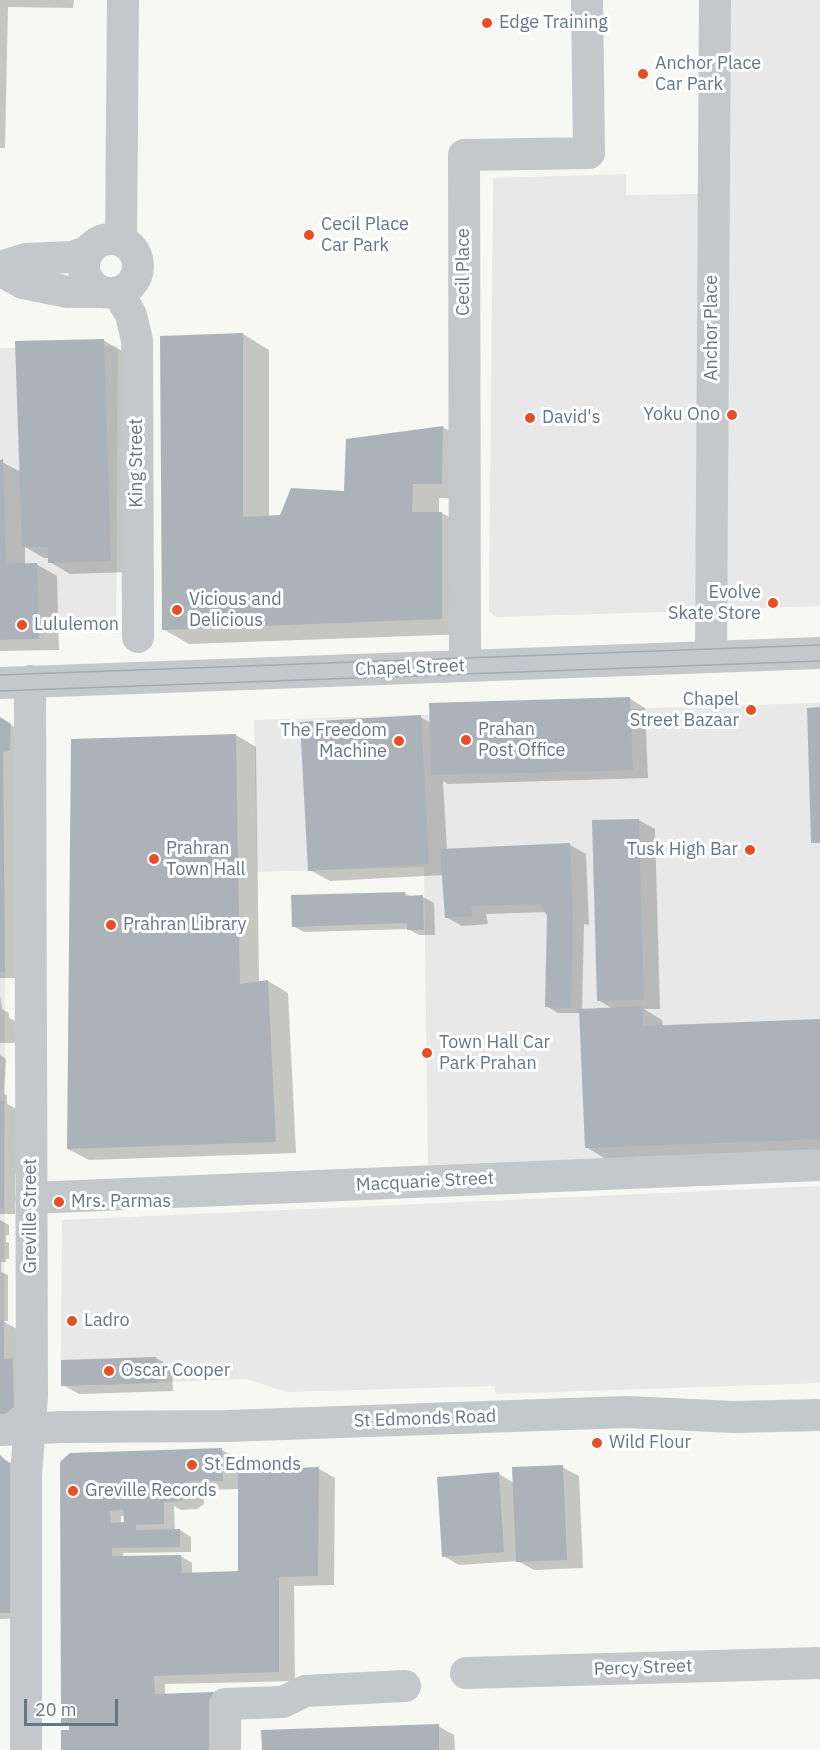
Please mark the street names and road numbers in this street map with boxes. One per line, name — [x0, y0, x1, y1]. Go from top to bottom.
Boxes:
street label: Cecil Place — [453, 228, 475, 316]
street label: Anchor Place — [701, 275, 723, 381]
street label: King Street — [126, 418, 148, 508]
street label: Chapel Street — [355, 655, 465, 681]
street label: Greville Street — [20, 1158, 42, 1274]
street label: Macquarie Street — [355, 1168, 495, 1196]
street label: St Edmonds Road — [353, 1406, 497, 1432]
street label: Percy Street — [593, 1655, 693, 1681]

